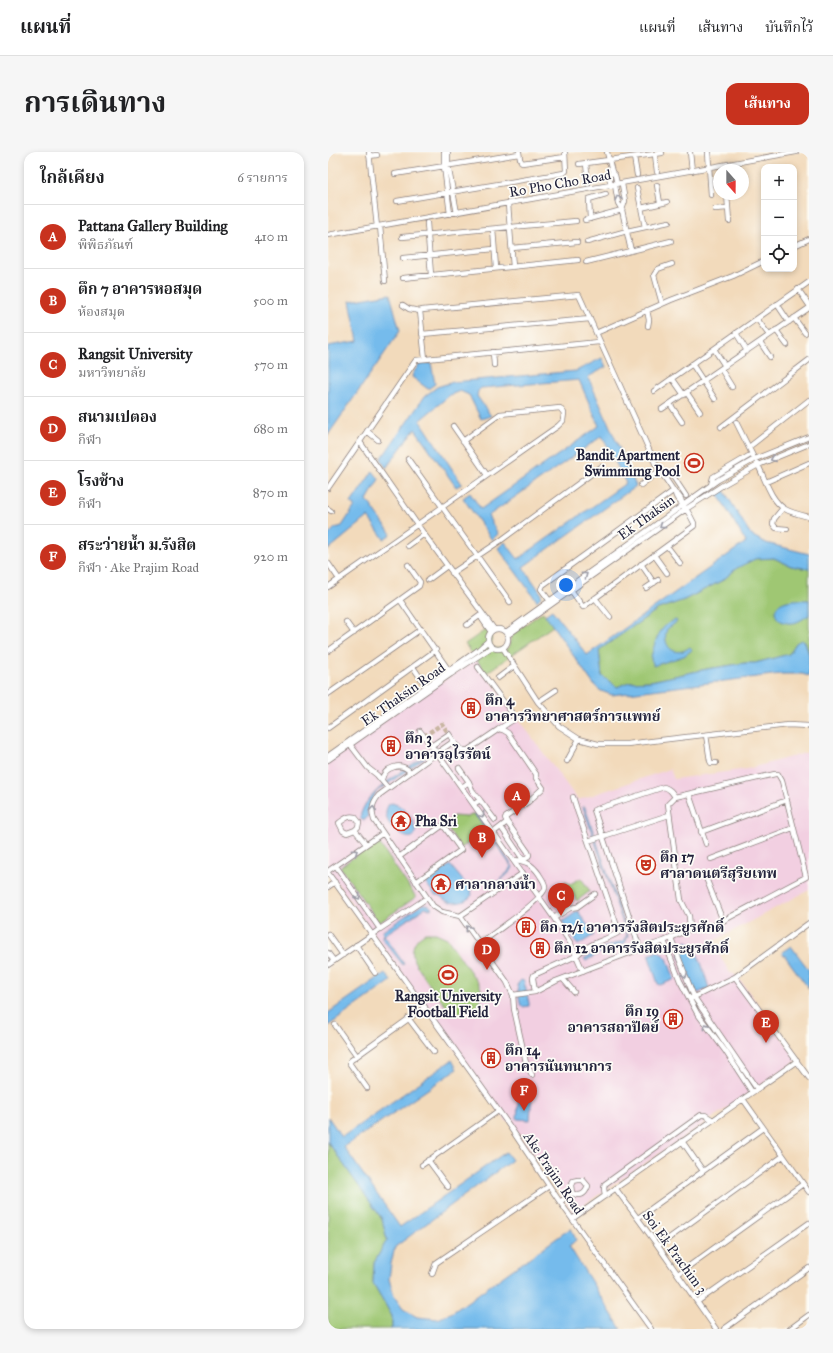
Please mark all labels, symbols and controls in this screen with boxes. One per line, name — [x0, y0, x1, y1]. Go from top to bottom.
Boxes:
text: แผนที่ — [20, 15, 71, 38]
text: แผนที่ — [639, 19, 676, 36]
text: เส้นทาง — [698, 19, 743, 36]
text: บันทึกไว้ — [765, 19, 813, 36]
button: เส้นทาง — [726, 83, 809, 125]
text: การเดินทาง — [24, 85, 166, 120]
north arrow — [713, 164, 749, 200]
map controls — [761, 164, 797, 272]
button: + — [761, 164, 797, 200]
street label: Ro Pho Cho Road — [508, 166, 612, 201]
text: ใกล้เคียง — [40, 167, 105, 188]
text: 6 รายการ — [237, 170, 288, 186]
one-way arrow — [614, 194, 622, 201]
button: − — [761, 200, 797, 236]
text: Pattana Gallery Building — [78, 217, 228, 235]
text: A — [49, 229, 57, 245]
text: 410 m — [254, 229, 288, 245]
button: locate — [761, 236, 797, 272]
text: พิพิธภัณฑ์ — [78, 237, 133, 253]
text: ตึก 7 อาคารหอสมุด — [78, 280, 202, 298]
text: B — [49, 293, 57, 309]
text: 500 m — [253, 293, 288, 309]
text: ห้องสมุด — [78, 304, 125, 320]
text: Rangsit University — [78, 345, 192, 363]
text: C — [49, 357, 57, 373]
text: 570 m — [254, 357, 288, 373]
text: มหาวิทยาลัย — [78, 365, 146, 381]
text: สนามเปตอง — [78, 408, 157, 426]
text: D — [48, 421, 58, 437]
text: 680 m — [253, 421, 288, 437]
text: กีฬา — [78, 432, 102, 448]
place label: Bandit Apartment Swimmimg Pool — [576, 447, 681, 481]
sports icon: Bandit Apartment Swimmimg Pool — [683, 452, 705, 474]
one-way arrow — [769, 454, 776, 462]
text: โรงช้าง — [78, 472, 124, 490]
text: E — [48, 485, 58, 501]
text: 870 m — [253, 485, 288, 501]
street label: Ek Thaksin — [615, 491, 678, 544]
text: กีฬา — [78, 496, 102, 512]
one-way arrow — [659, 521, 666, 529]
text: สระว่ายน้ำ ม.รังสิต — [78, 536, 196, 554]
text: F — [49, 549, 57, 565]
text: 920 m — [253, 549, 288, 565]
text: กีฬา · Ake Prajim Road — [78, 560, 199, 576]
one-way arrow — [581, 572, 588, 580]
your location — [556, 575, 576, 595]
street label: Ek Thaksin Road — [358, 659, 449, 730]
place label: ตึก 4 อาคารวิทยาศาสตร์การแพทย์ — [485, 692, 661, 725]
building icon: ตึก 4 อาคารวิทยาศาสตร์การแพทย์ — [460, 697, 482, 719]
place label: ตึก 3 อาคารอุไรรัตน์ — [405, 730, 491, 763]
building icon: ตึก 3 อาคารอุไรรัตน์ — [380, 735, 402, 757]
pin: A — [504, 783, 530, 816]
one-way arrow — [369, 806, 378, 812]
temple icon: Pha Sri — [390, 810, 412, 832]
one-way arrow — [477, 811, 485, 818]
place label: Pha Sri — [415, 813, 457, 830]
pin: B — [469, 825, 495, 858]
place label: ตึก 17 ศาลาดนตรีสุริยเทพ — [660, 849, 777, 882]
one-way arrow — [351, 850, 358, 857]
theatre icon: ตึก 17 ศาลาดนตรีสุริยเทพ — [635, 854, 657, 876]
temple icon: ศาลากลางน้ำ — [430, 873, 452, 895]
place label: ศาลากลางน้ำ — [455, 874, 536, 893]
pin: C — [548, 883, 574, 916]
one-way arrow — [353, 893, 360, 900]
building icon: ตึก 12/1 อาคารรังสิตประยูรศักดิ์ — [515, 916, 537, 938]
place label: ตึก 12/1 อาคารรังสิตประยูรศักดิ์ — [540, 917, 725, 936]
one-way arrow — [466, 926, 473, 933]
pin: D — [474, 937, 500, 970]
building icon: ตึก 12 อาคารรังสิตประยูรศักดิ์ — [529, 937, 551, 959]
place label: ตึก 12 อาคารรังสิตประยูรศักดิ์ — [554, 938, 730, 957]
sports icon: Rangsit University Football Field — [437, 964, 459, 986]
one-way arrow — [680, 971, 688, 978]
place label: Rangsit University Football Field — [395, 988, 503, 1021]
place label: ตึก 19 อาคารสถาปัตย์ — [568, 1003, 660, 1036]
building icon: ตึก 19 อาคารสถาปัตย์ — [662, 1008, 684, 1030]
pin: E — [753, 1010, 779, 1043]
one-way arrow — [704, 1023, 711, 1030]
place label: ตึก 14 อาคารนันทนาการ — [505, 1042, 612, 1075]
building icon: ตึก 14 อาคารนันทนาการ — [480, 1047, 502, 1069]
pin: F — [511, 1078, 537, 1111]
street label: Ake Prajim Road — [519, 1128, 587, 1218]
street label: Soi Ek Prachim 3 — [639, 1207, 710, 1297]

